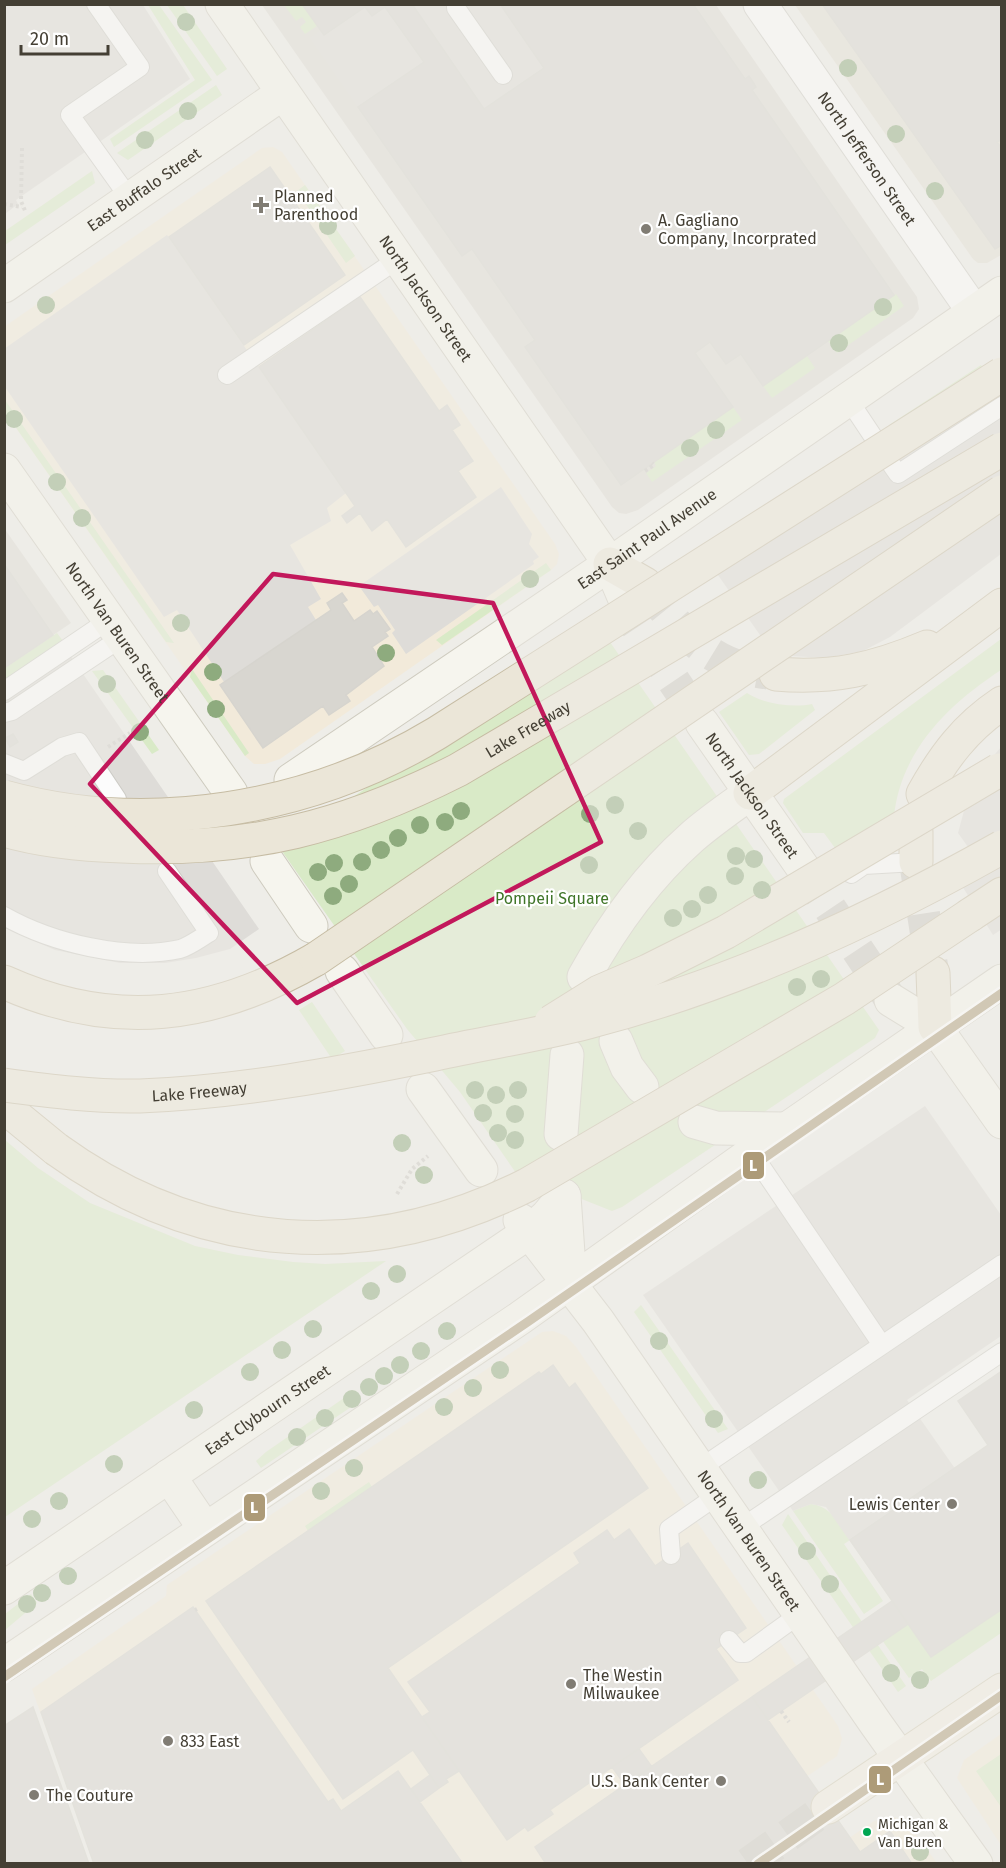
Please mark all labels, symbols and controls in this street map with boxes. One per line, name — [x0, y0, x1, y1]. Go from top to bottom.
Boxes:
scale bar — [21, 18, 108, 56]
text: 20 m — [30, 28, 69, 50]
street label: North Jefferson Street — [814, 88, 920, 229]
street label: East Buffalo Street — [83, 143, 205, 235]
place label: Planned Parenthood — [274, 187, 358, 224]
marker: Planned Parenthood — [252, 196, 270, 214]
place label: A. Gagliano Company, Incorprated — [658, 211, 817, 248]
marker: A. Gagliano Company, Incorprated — [639, 222, 653, 236]
street label: North Jackson Street — [376, 232, 476, 365]
street label: East Saint Paul Avenue — [574, 484, 720, 593]
street label: North Van Buren Street — [62, 558, 174, 706]
street label: Lake Freeway — [482, 696, 574, 761]
street label: North Jackson Street — [702, 729, 803, 862]
park label: Pompeii Square — [495, 889, 609, 908]
street label: Lake Freeway — [151, 1077, 248, 1105]
line badge: L — [742, 1151, 765, 1180]
text: L — [749, 1156, 757, 1175]
street label: East Clybourn Street — [201, 1360, 334, 1459]
street label: North Van Buren Street — [694, 1466, 805, 1615]
line badge: L — [243, 1493, 266, 1522]
place label: Lewis Center — [849, 1495, 941, 1514]
marker: Lewis Center — [945, 1497, 959, 1511]
text: L — [250, 1498, 258, 1517]
place label: The Westin Milwaukee — [583, 1666, 663, 1703]
marker: The Westin Milwaukee — [564, 1677, 578, 1691]
place label: 833 East — [180, 1732, 239, 1751]
marker: 833 East — [161, 1734, 175, 1748]
line badge: L — [868, 1765, 892, 1794]
text: L — [876, 1770, 884, 1789]
place label: U.S. Bank Center — [591, 1772, 710, 1791]
marker: U.S. Bank Center — [714, 1774, 728, 1788]
place label: The Couture — [46, 1786, 133, 1805]
marker: The Couture — [27, 1788, 41, 1802]
place label: Michigan & Van Buren — [878, 1816, 948, 1851]
marker: Michigan & Van Buren — [861, 1826, 873, 1838]

